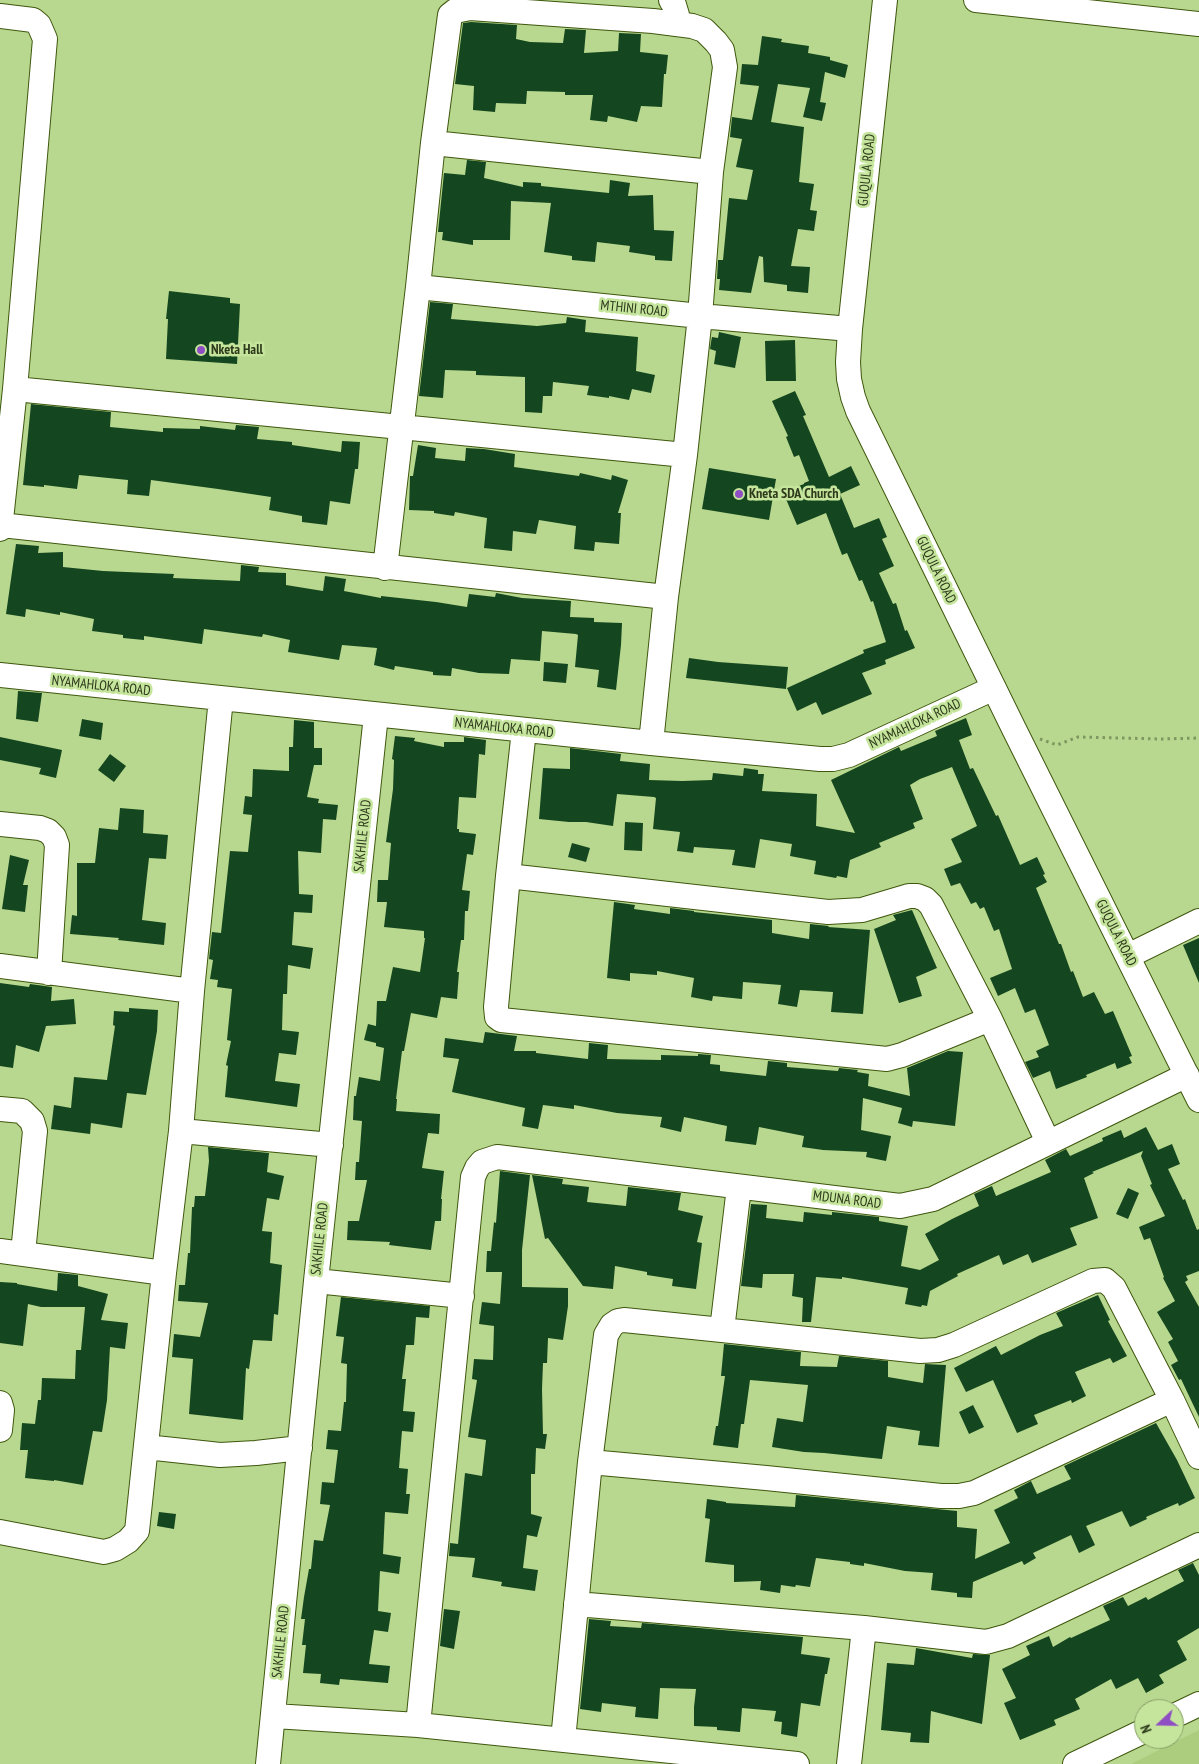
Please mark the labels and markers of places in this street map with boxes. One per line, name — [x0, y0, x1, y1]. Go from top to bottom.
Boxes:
place label: Nketa Hall — [211, 342, 263, 358]
marker: Nketa Hall — [195, 344, 207, 356]
place label: Kneta SDA Church — [749, 486, 838, 502]
marker: Kneta SDA Church — [733, 488, 745, 500]

